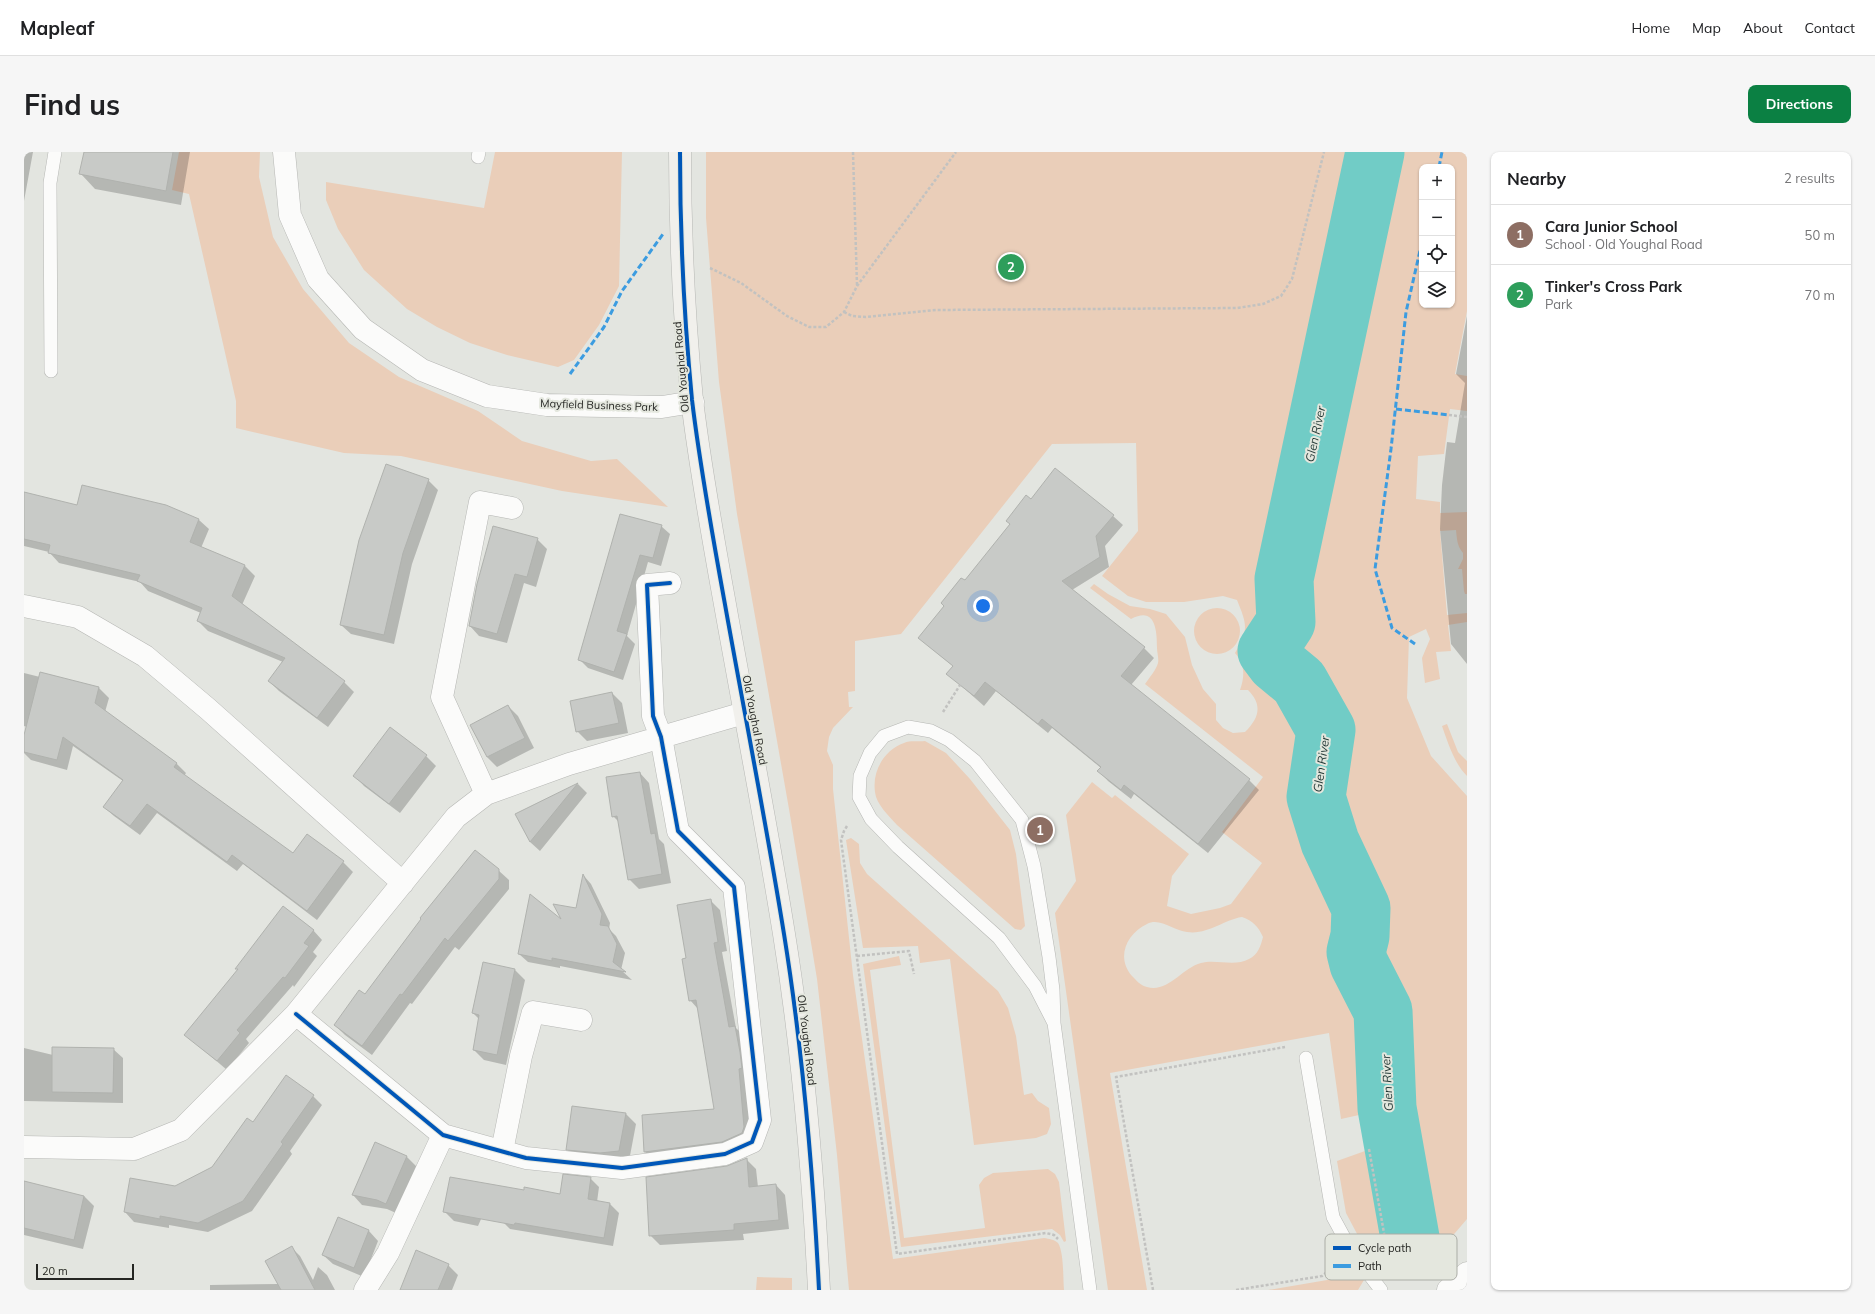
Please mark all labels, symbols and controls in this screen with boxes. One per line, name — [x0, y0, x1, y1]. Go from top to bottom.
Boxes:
text: Mapleaf — [20, 16, 94, 40]
text: Home — [1631, 19, 1670, 37]
text: Map — [1692, 19, 1721, 37]
text: About — [1743, 19, 1783, 37]
text: Contact — [1805, 19, 1855, 37]
button: Directions — [1748, 85, 1851, 123]
text: Find us — [24, 87, 120, 122]
map controls — [1419, 164, 1455, 308]
button: + — [1419, 164, 1455, 200]
text: Nearby — [1507, 168, 1566, 189]
text: 2 results — [1784, 170, 1835, 186]
button: − — [1419, 200, 1455, 236]
text: Cara Junior School — [1545, 217, 1678, 236]
text: 1 — [1516, 227, 1524, 243]
text: 50 m — [1805, 227, 1835, 243]
button: locate — [1419, 236, 1455, 272]
text: School · Old Youghal Road — [1545, 236, 1703, 252]
pin: 2 — [998, 252, 1024, 282]
button: layers — [1419, 272, 1455, 308]
text: Tinker's Cross Park — [1545, 277, 1682, 296]
text: 2 — [1516, 287, 1524, 303]
text: 70 m — [1805, 287, 1835, 303]
text: Park — [1545, 296, 1572, 312]
street label: Old Youghal Road — [670, 321, 692, 413]
street label: Mayfield Business Park — [540, 396, 658, 414]
water label: Glen River — [1302, 404, 1328, 463]
your location — [973, 596, 993, 616]
street label: Old Youghal Road — [739, 674, 771, 766]
water label: Glen River — [1310, 734, 1332, 793]
pin: 1 — [1027, 815, 1053, 845]
street label: Old Youghal Road — [794, 994, 820, 1086]
water label: Glen River — [1378, 1054, 1396, 1112]
legend — [1325, 1234, 1457, 1280]
text: Cycle path — [1358, 1241, 1411, 1255]
text: Path — [1358, 1259, 1382, 1273]
scale bar — [36, 1262, 134, 1281]
text: 20 m — [42, 1264, 68, 1278]

